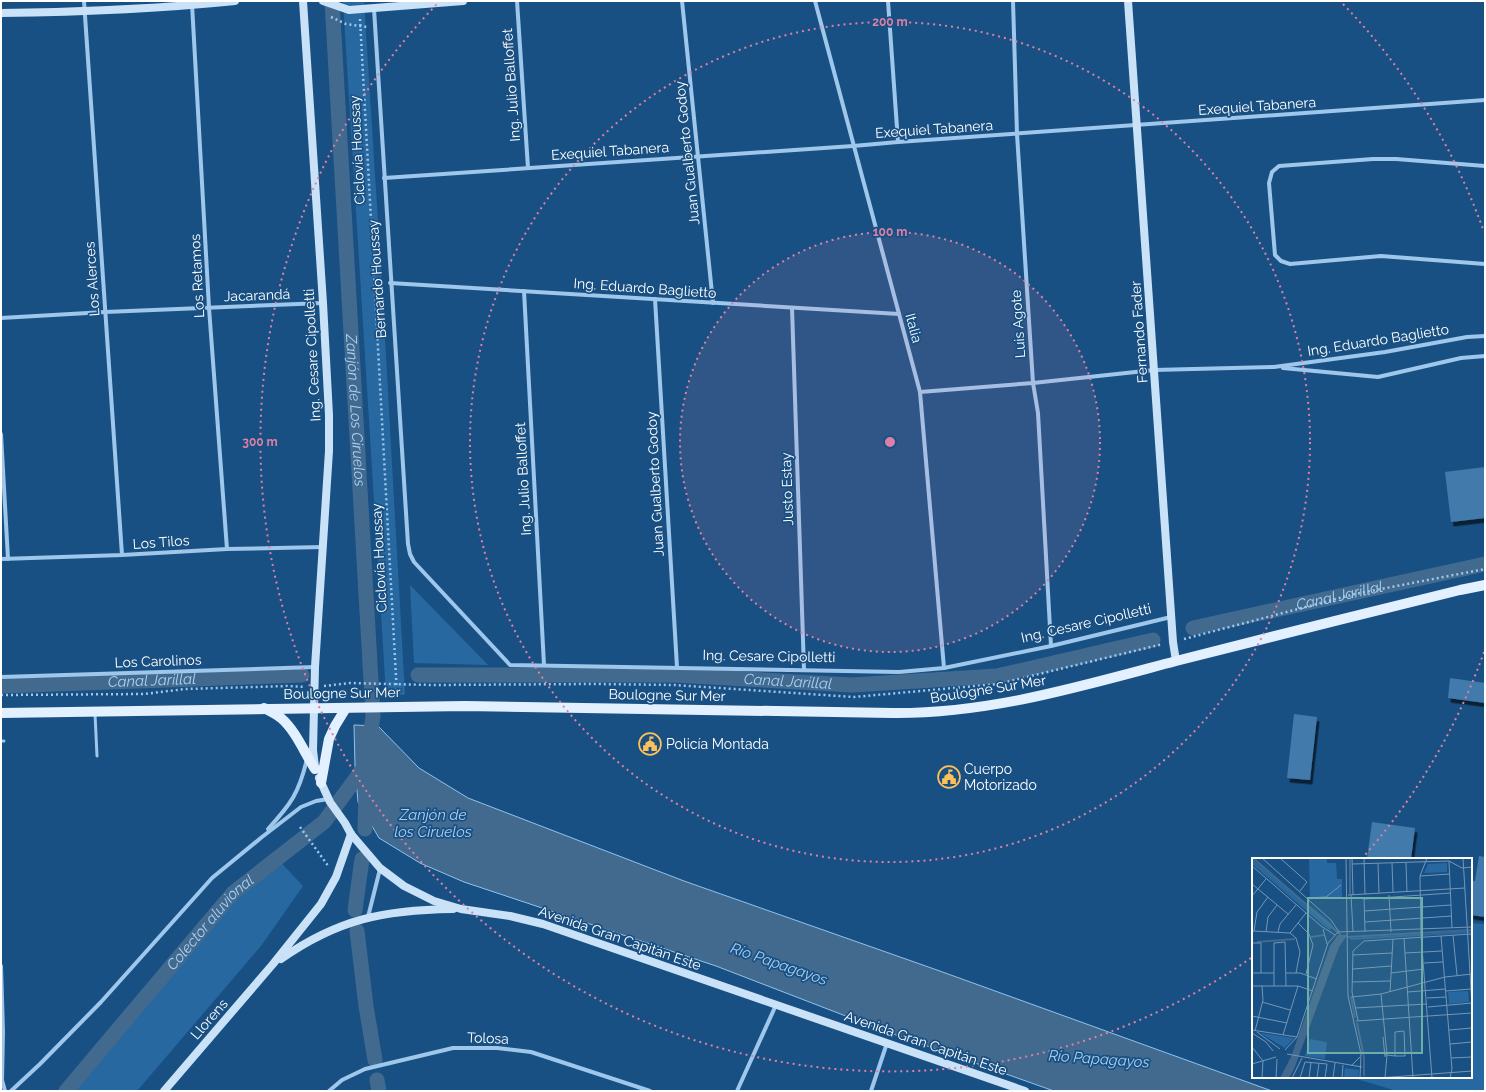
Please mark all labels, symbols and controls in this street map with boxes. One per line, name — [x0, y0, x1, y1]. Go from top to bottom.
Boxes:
text: 200 m — [872, 15, 908, 29]
street label: Ing. Julio Balloffet — [499, 28, 523, 142]
street label: Juan Gualberto Godoy — [671, 80, 703, 226]
street label: Exequiel Tabanera — [1198, 94, 1316, 118]
street label: Ciclovía Houssay — [346, 95, 368, 205]
street label: Exequiel Tabanera — [875, 117, 993, 141]
street label: Exequiel Tabanera — [551, 139, 669, 163]
street label: Bernardo Houssay — [365, 219, 389, 339]
text: 100 m — [873, 225, 907, 239]
street label: Los Retamos — [187, 233, 207, 318]
street label: Los Alerces — [81, 241, 103, 317]
street label: Ing. Eduardo Baglietto — [573, 275, 717, 301]
street label: Fernando Fader — [1127, 280, 1151, 384]
street label: Jacarandá — [223, 286, 291, 304]
street label: Ing. Cesare Cipolletti — [301, 288, 323, 422]
street label: Luis Agote — [1008, 289, 1028, 359]
street label: Italia — [902, 311, 926, 345]
street label: Ing. Eduardo Baglietto — [1306, 321, 1450, 359]
water label: Zanjón de Los Ciruelos — [342, 333, 369, 487]
street label: Juan Gualberto Godoy — [643, 411, 667, 557]
street label: Ing. Julio Balloffet — [512, 422, 534, 536]
text: 300 m — [242, 435, 278, 449]
centre of rings — [883, 435, 897, 449]
street label: Justo Estay — [778, 452, 796, 526]
street label: Ciclovía Houssay — [368, 503, 390, 613]
street label: Los Tilos — [132, 532, 190, 552]
water label: Canal Jarillal — [1294, 578, 1385, 614]
street label: Ing. Cesare Cipolletti — [1019, 600, 1153, 646]
street label: Ing. Cesare Cipolletti — [702, 647, 836, 665]
street label: Los Carolinos — [114, 651, 202, 671]
water label: Canal Jarillal — [107, 670, 196, 691]
water label: Canal Jarillal — [743, 670, 832, 693]
street label: Boulogne Sur Mer — [929, 672, 1047, 706]
street label: Boulogne Sur Mer — [283, 684, 401, 702]
street label: Boulogne Sur Mer — [608, 686, 726, 704]
public building icon: Policía Montada — [637, 731, 663, 757]
place label: Policía Montada — [666, 736, 769, 752]
place label: Cuerpo Motorizado — [964, 761, 1037, 793]
public building icon: Cuerpo Motorizado — [936, 764, 962, 790]
water label: Zanjón de los Ciruelos — [394, 806, 472, 841]
inset map — [1252, 858, 1472, 1078]
water label: Colector aluvional — [163, 871, 258, 974]
street label: Avenida Gran Capitán Este — [537, 903, 703, 973]
water label: Río Papagayos — [728, 939, 830, 989]
street label: Llorens — [187, 995, 231, 1042]
street label: Avenida Gran Capitán Este — [843, 1008, 1009, 1078]
street label: Tolosa — [467, 1029, 509, 1047]
water label: Río Papagayos — [1048, 1046, 1150, 1072]

